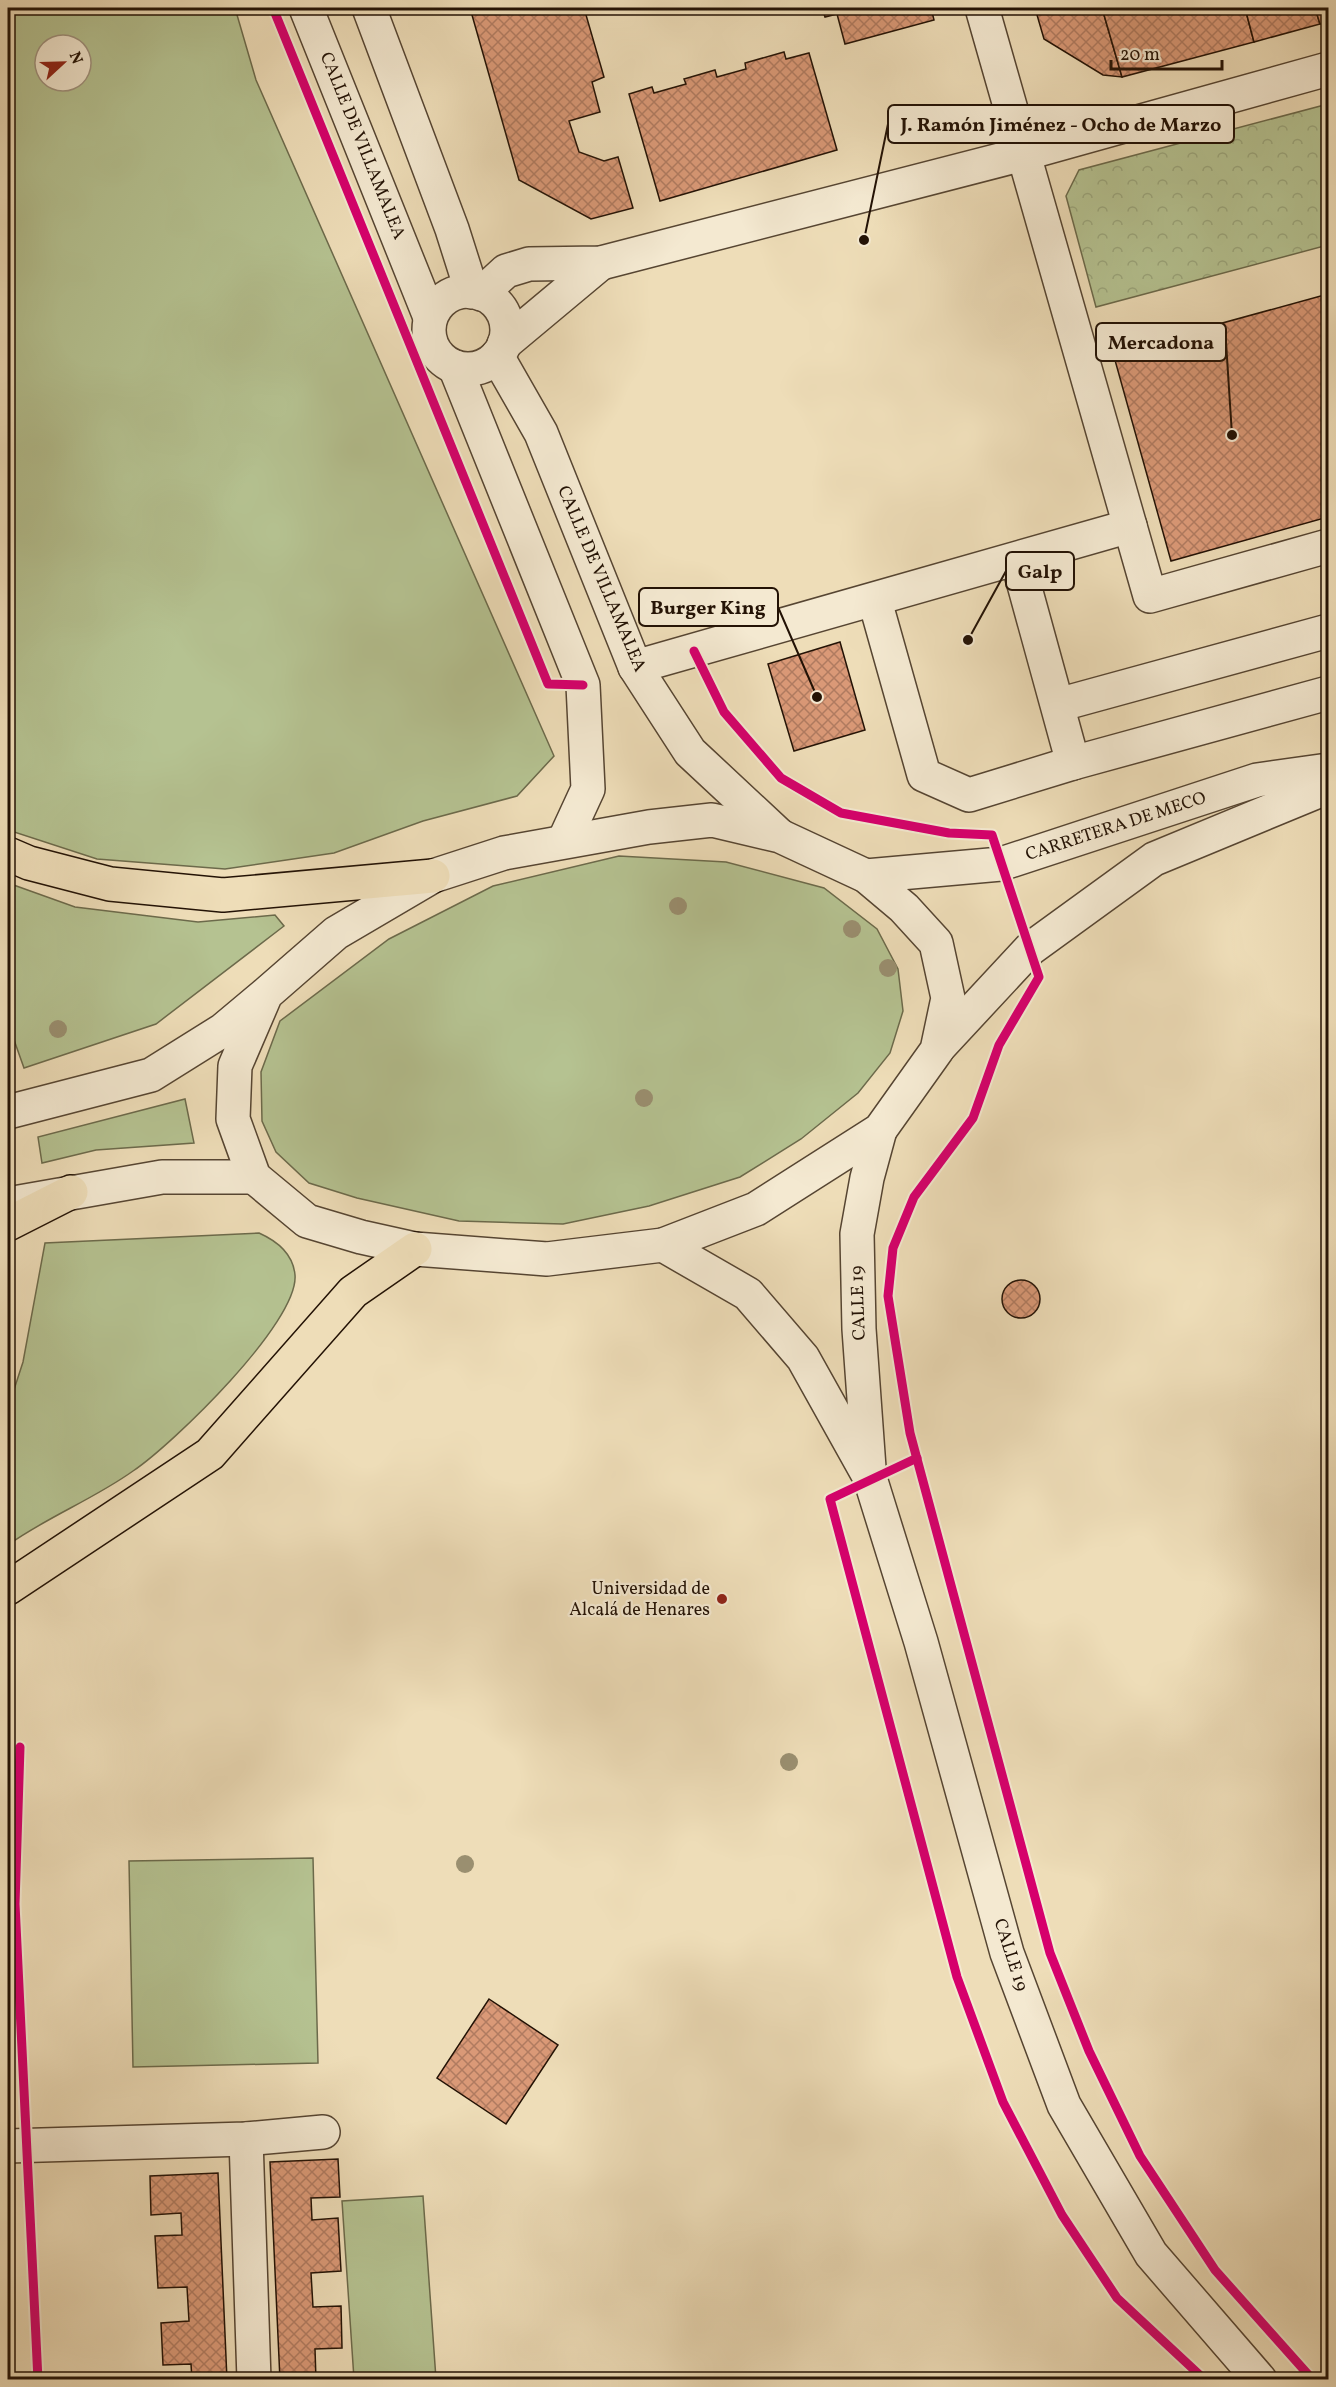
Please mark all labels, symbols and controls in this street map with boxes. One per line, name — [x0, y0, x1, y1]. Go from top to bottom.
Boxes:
north arrow — [33, 33, 93, 93]
scale bar — [1111, 33, 1222, 71]
text: 20 m — [1120, 43, 1160, 68]
text: N — [63, 49, 88, 68]
street label: CALLE DE VILLAMALEA — [313, 49, 411, 244]
callout: J. Ramón Jiménez - Ocho de Marzo — [888, 105, 1234, 143]
text: J. Ramón Jiménez - Ocho de Marzo — [900, 112, 1221, 140]
callout: Mercadona — [1096, 323, 1226, 361]
text: Mercadona — [1108, 330, 1214, 358]
street label: CALLE DE VILLAMALEA — [550, 482, 652, 676]
callout: Galp — [1006, 552, 1074, 590]
text: Galp — [1018, 559, 1062, 587]
callout: Burger King — [639, 588, 778, 626]
text: Burger King — [650, 595, 766, 623]
street label: CARRETERA DE MECO — [1023, 786, 1209, 868]
street label: CALLE 19 — [845, 1265, 873, 1341]
place label: Universidad de Alcalá de Henares — [569, 1577, 710, 1623]
marker: Universidad de Alcalá de Henares — [715, 1592, 729, 1606]
street label: CALLE 19 — [987, 1915, 1033, 1995]

